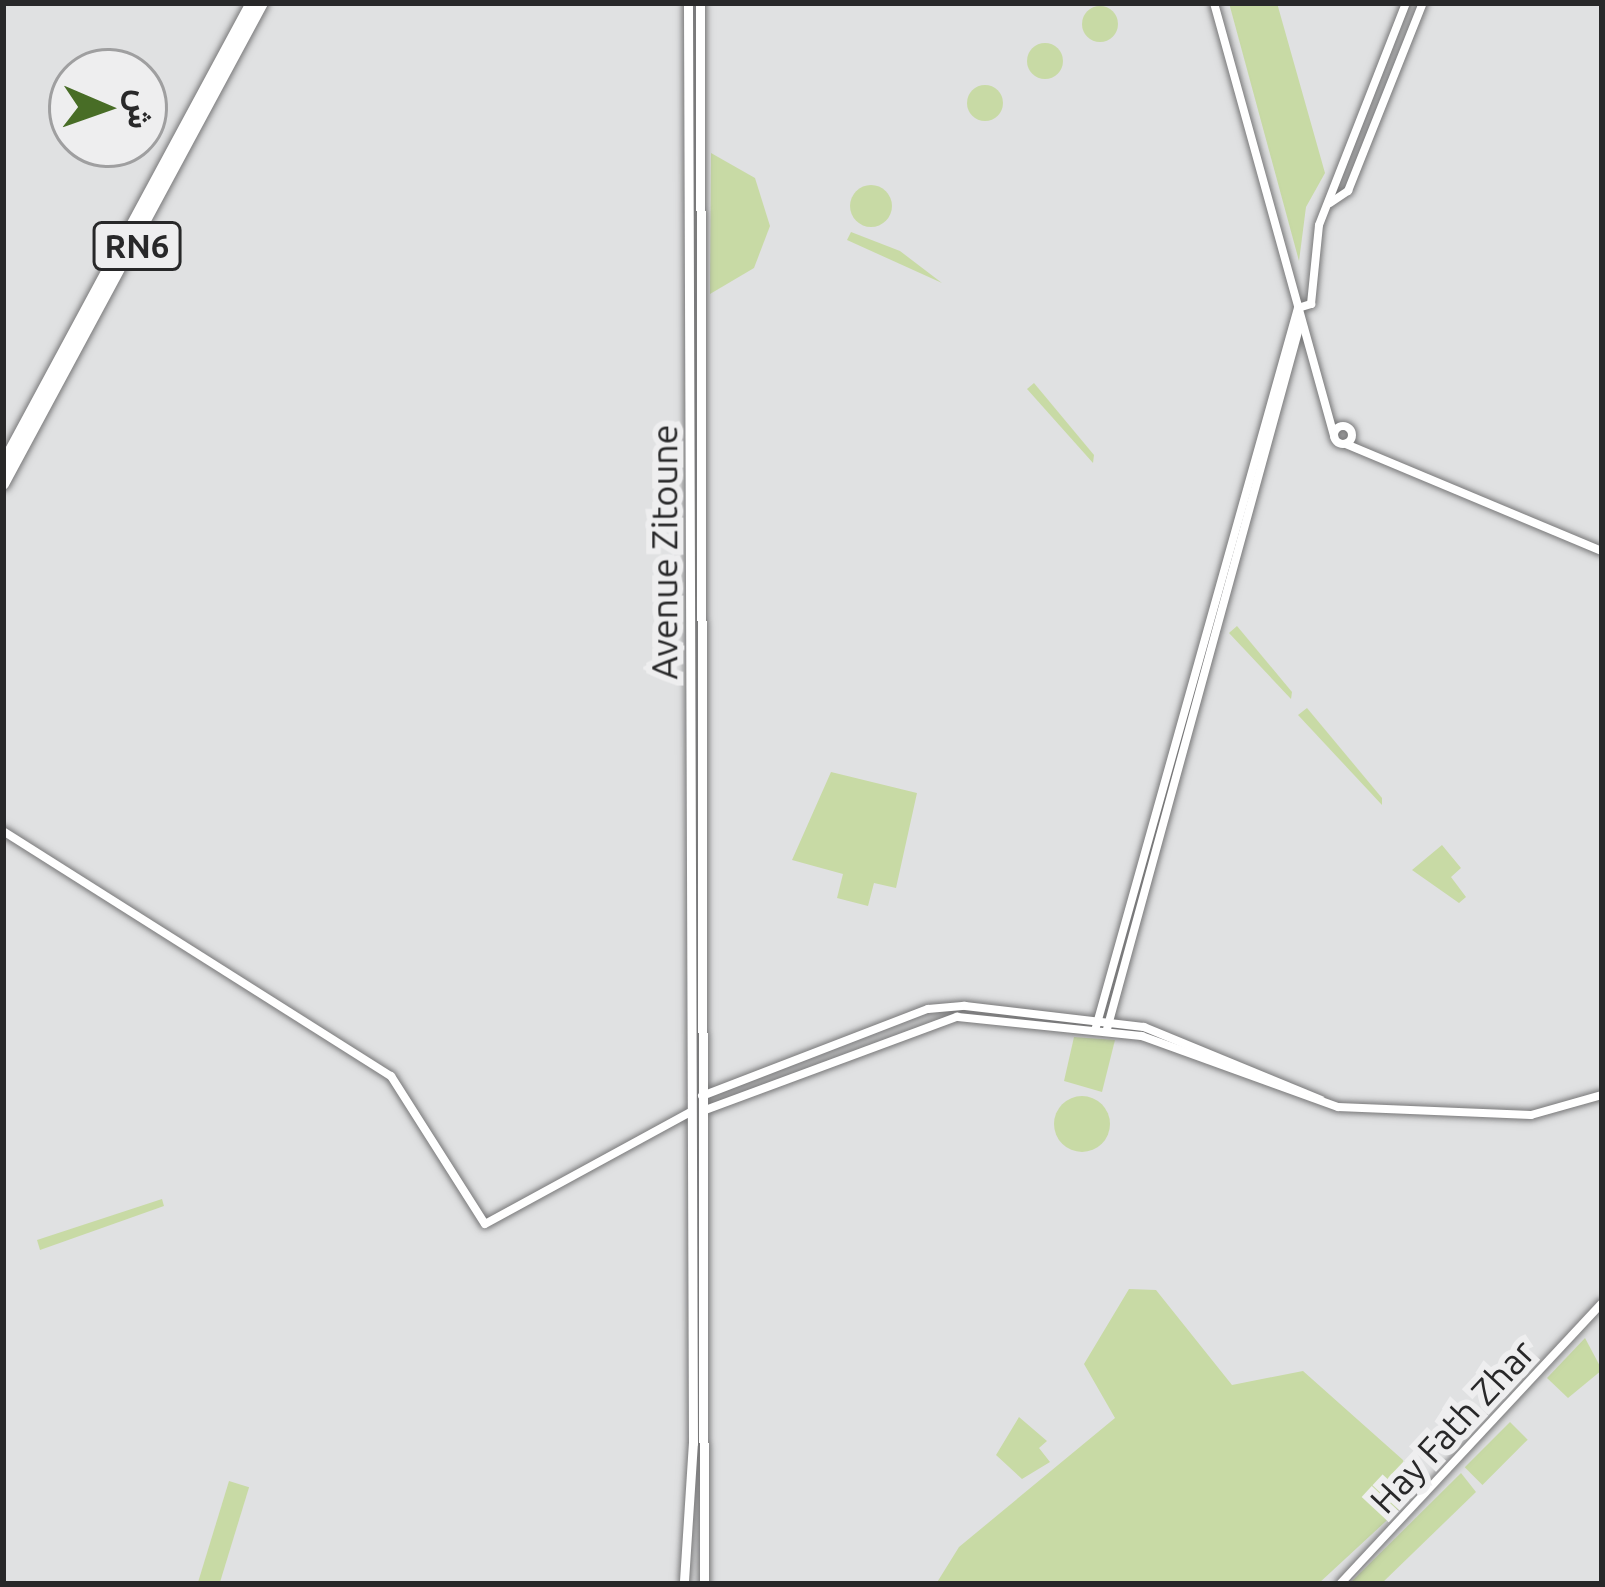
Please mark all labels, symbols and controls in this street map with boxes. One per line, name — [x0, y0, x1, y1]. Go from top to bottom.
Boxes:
north arrow — [48, 48, 168, 168]
text: ش — [122, 89, 161, 130]
road number: RN6 — [92, 219, 182, 273]
street label: Avenue Zitoune — [642, 424, 686, 680]
street label: Hay Fath Zhar — [1361, 1330, 1543, 1522]

